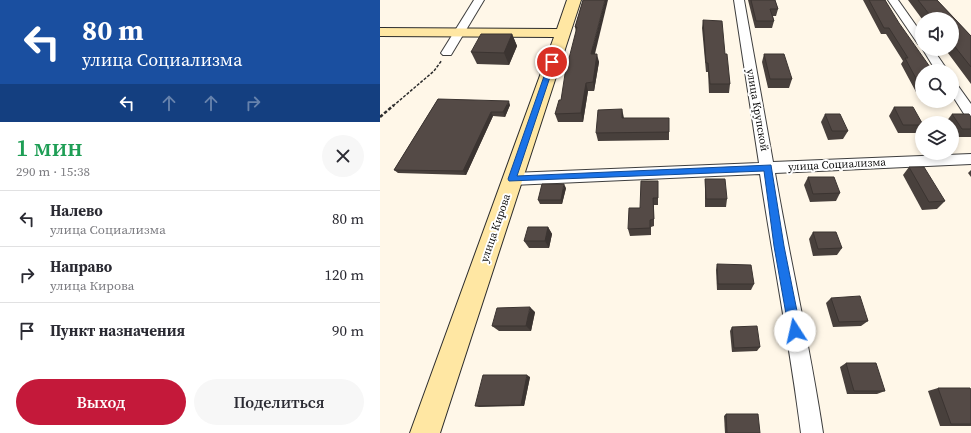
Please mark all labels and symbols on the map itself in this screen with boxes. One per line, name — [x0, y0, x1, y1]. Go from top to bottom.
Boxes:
pin — [535, 45, 569, 79]
street label: улица Крупской — [743, 68, 772, 152]
street label: улица Социализма — [788, 154, 887, 175]
street label: улица Кирова — [477, 192, 514, 264]
position arrow — [774, 310, 816, 352]

